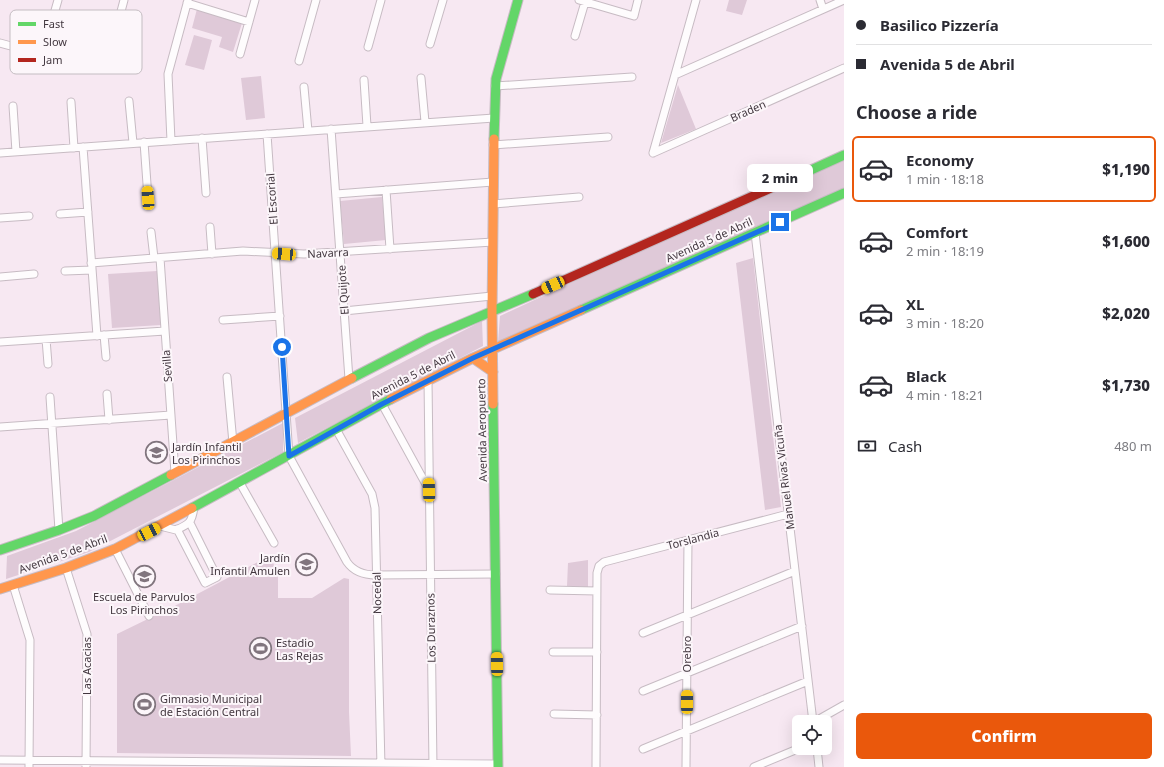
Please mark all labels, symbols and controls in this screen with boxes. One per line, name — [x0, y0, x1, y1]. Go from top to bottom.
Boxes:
legend — [10, 10, 142, 74]
text: Basilico Pizzería — [880, 15, 999, 35]
text: Fast — [43, 16, 64, 31]
text: Slow — [43, 34, 67, 49]
text: Jam — [42, 52, 62, 67]
text: Avenida 5 de Abril — [880, 54, 1015, 74]
street label: Braden — [728, 96, 768, 125]
text: Choose a ride — [856, 100, 977, 124]
text: Economy — [906, 150, 974, 170]
icon: car — [858, 151, 894, 187]
text: $1,190 — [1102, 159, 1150, 179]
callout: 2 min — [747, 164, 813, 192]
text: 2 min — [762, 169, 798, 187]
text: 1 min · 18:18 — [906, 170, 984, 188]
street label: El Escorial — [262, 173, 281, 225]
car — [141, 186, 155, 210]
route end — [771, 213, 789, 231]
street label: Avenida 5 de Abril — [663, 214, 754, 265]
text: Comfort — [906, 222, 968, 242]
icon: car — [858, 223, 894, 259]
text: $1,600 — [1102, 231, 1150, 251]
text: 2 min · 18:19 — [906, 242, 984, 260]
street label: Navarra — [307, 244, 349, 261]
car — [272, 247, 296, 261]
street label: El Quijote — [333, 265, 352, 315]
car — [540, 275, 566, 295]
text: XL — [906, 294, 924, 314]
icon: car — [858, 295, 894, 331]
text: $2,020 — [1102, 303, 1150, 323]
text: 3 min · 18:20 — [906, 314, 984, 332]
route start — [273, 338, 291, 356]
street label: Avenida 5 de Abril — [368, 347, 458, 402]
street label: Sevilla — [158, 349, 175, 383]
text: Black — [906, 366, 946, 386]
icon: car — [858, 367, 894, 403]
text: $1,730 — [1102, 375, 1150, 395]
street label: Avenida Aeropuerto — [473, 378, 490, 482]
text: 4 min · 18:21 — [906, 386, 984, 404]
street label: Manuel Rivas Vicuña — [770, 424, 797, 530]
icon: cash — [856, 435, 878, 457]
text: Cash — [888, 436, 922, 456]
text: 480 m — [1114, 437, 1152, 455]
place label: Jardín Infantil Los Pirinchos — [171, 439, 242, 467]
school or university icon: Jardín Infantil Los Pirinchos — [143, 440, 169, 466]
car — [423, 478, 435, 502]
car — [136, 521, 162, 543]
street label: Torslandia — [665, 524, 721, 553]
street label: Avenida 5 de Abril — [16, 531, 109, 577]
place label: Jardín Infantil Amulen — [210, 550, 290, 578]
school or university icon: Jardín Infantil Amulen — [293, 551, 319, 577]
school or university icon: Escuela de Parvulos Los Pirinchos — [131, 564, 157, 590]
street label: Nocedal — [369, 572, 384, 614]
place label: Escuela de Parvulos Los Pirinchos — [93, 589, 195, 617]
street label: Los Duraznos — [422, 593, 439, 663]
place label: Estadio Las Rejas — [276, 635, 323, 663]
street label: Orebro — [679, 635, 694, 672]
sports icon: Estadio Las Rejas — [248, 636, 274, 662]
street label: Las Acacias — [79, 637, 94, 695]
car — [491, 652, 503, 676]
car — [681, 690, 693, 714]
place label: Gimnasio Municipal de Estación Central — [160, 691, 262, 719]
sports icon: Gimnasio Municipal de Estación Central — [132, 692, 158, 718]
button: Confirm — [856, 713, 1152, 759]
map controls — [792, 715, 832, 755]
button: locate — [792, 715, 832, 755]

